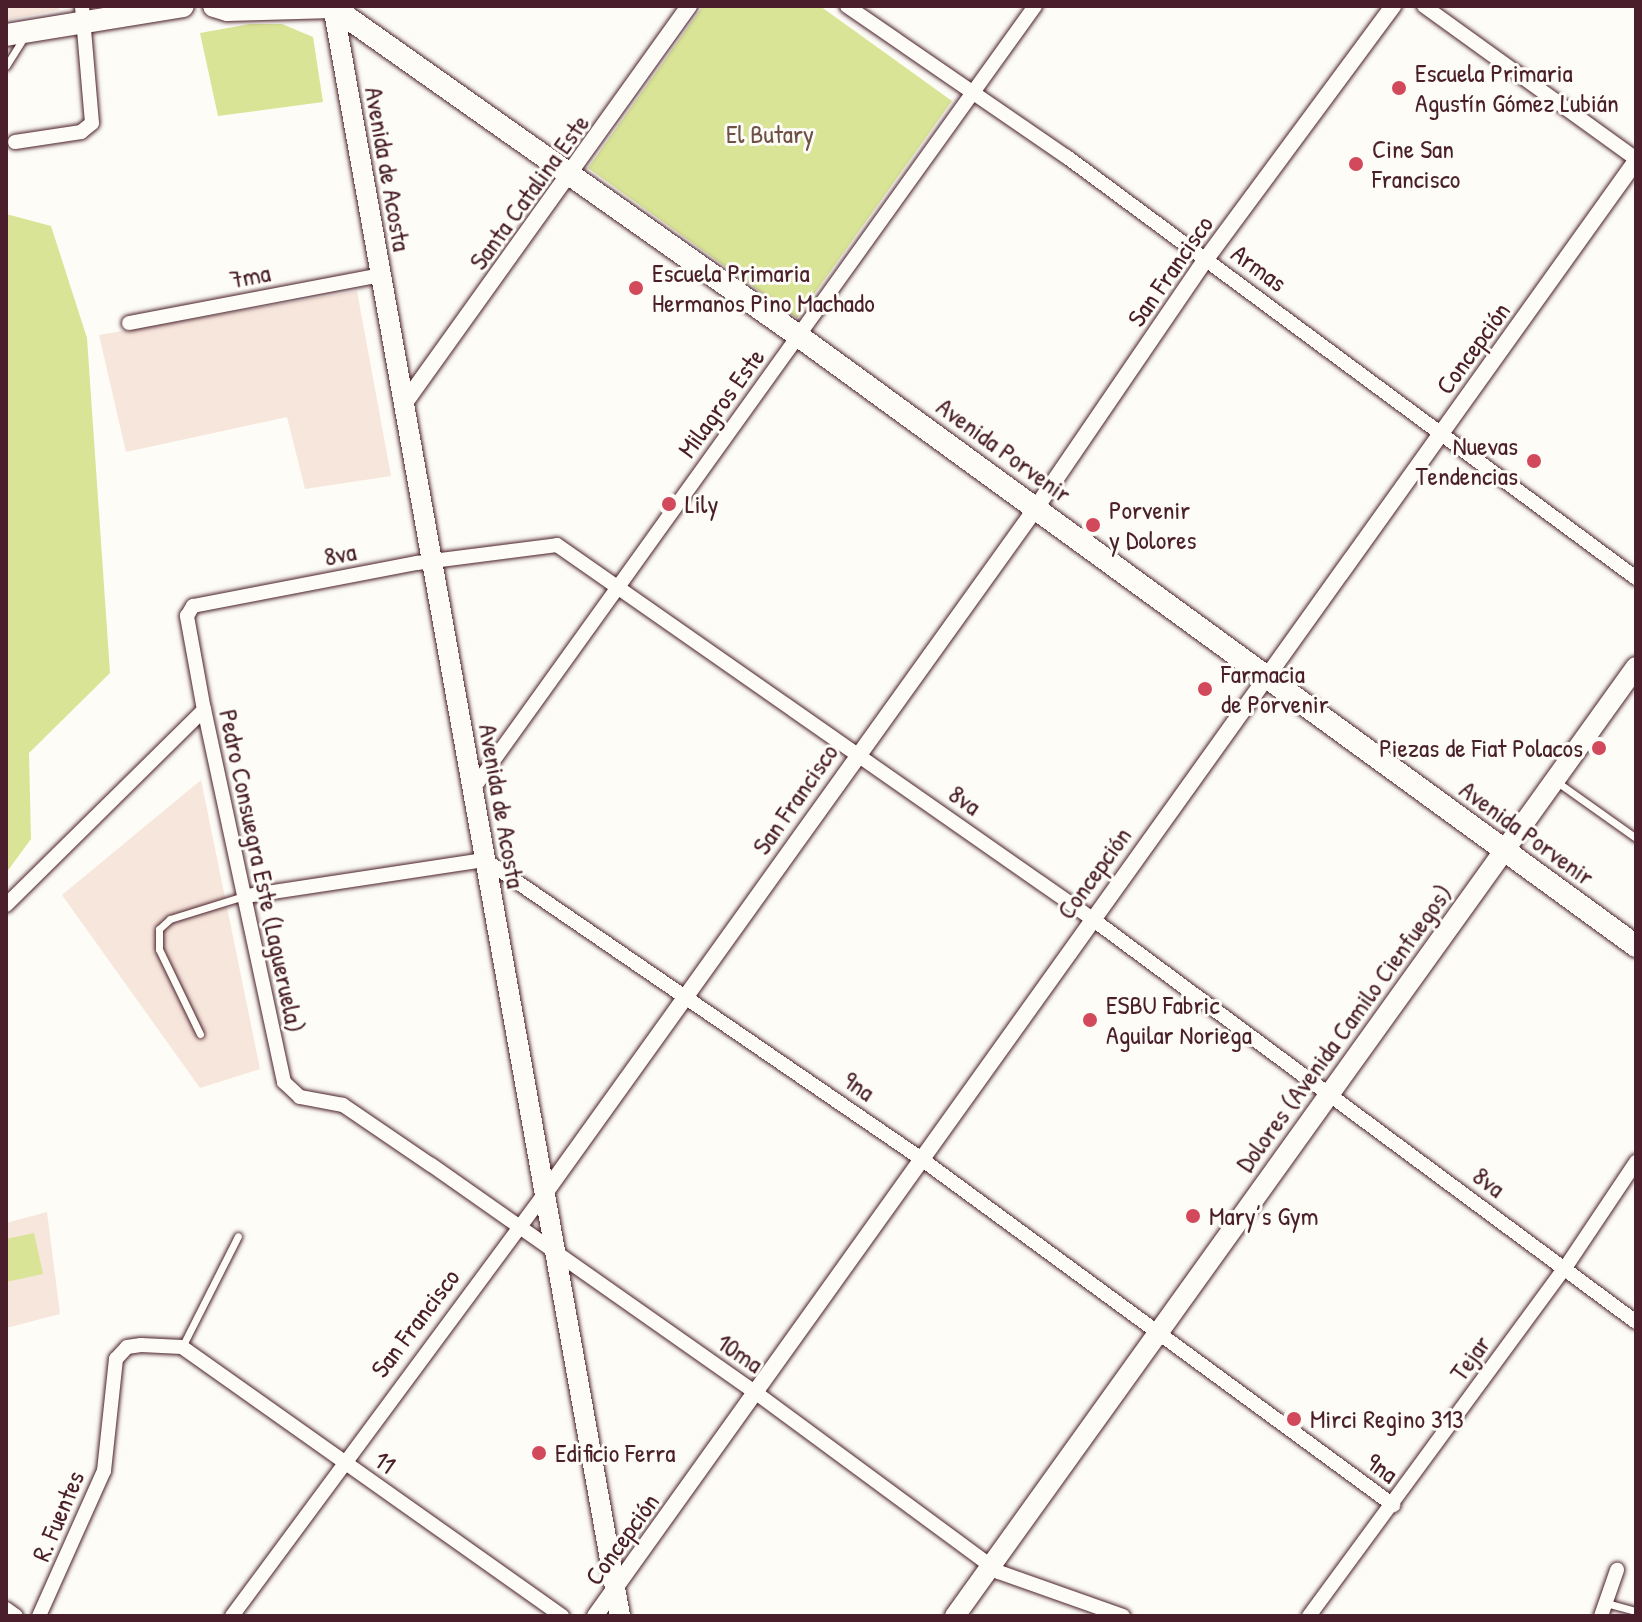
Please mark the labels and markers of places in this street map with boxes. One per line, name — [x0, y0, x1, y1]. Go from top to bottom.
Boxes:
place label: Escuela Primaria Agustín Gómez Lubián — [1415, 57, 1619, 118]
marker: Escuela Primaria Agustín Gómez Lubián — [1390, 79, 1408, 97]
place label: Cine San Francisco — [1372, 133, 1460, 194]
marker: Cine San Francisco — [1347, 155, 1365, 173]
place label: Escuela Primaria Hermanos Pino Machado — [652, 257, 875, 318]
marker: Escuela Primaria Hermanos Pino Machado — [627, 279, 645, 297]
place label: Nuevas Tendencias — [1415, 430, 1518, 492]
marker: Nuevas Tendencias — [1525, 452, 1543, 470]
place label: Lily — [685, 488, 718, 520]
place label: Porvenir y Dolores — [1109, 494, 1197, 556]
marker: Lily — [660, 495, 678, 513]
marker: Porvenir y Dolores — [1084, 516, 1102, 534]
place label: Farmacia de Porvenir — [1221, 658, 1329, 720]
marker: Farmacia de Porvenir — [1196, 680, 1214, 698]
place label: Piezas de Fiat Polacos — [1379, 732, 1583, 764]
marker: Piezas de Fiat Polacos — [1590, 739, 1608, 757]
place label: ESBU Fabric Aguilar Noriega — [1106, 989, 1252, 1050]
marker: ESBU Fabric Aguilar Noriega — [1081, 1011, 1099, 1029]
place label: Mary’s Gym — [1209, 1200, 1319, 1232]
marker: Mary’s Gym — [1184, 1207, 1202, 1225]
place label: Mirci Regino 313 — [1310, 1403, 1464, 1435]
marker: Mirci Regino 313 — [1285, 1410, 1303, 1428]
place label: Edificio Ferra — [555, 1437, 676, 1469]
marker: Edificio Ferra — [530, 1444, 548, 1462]

